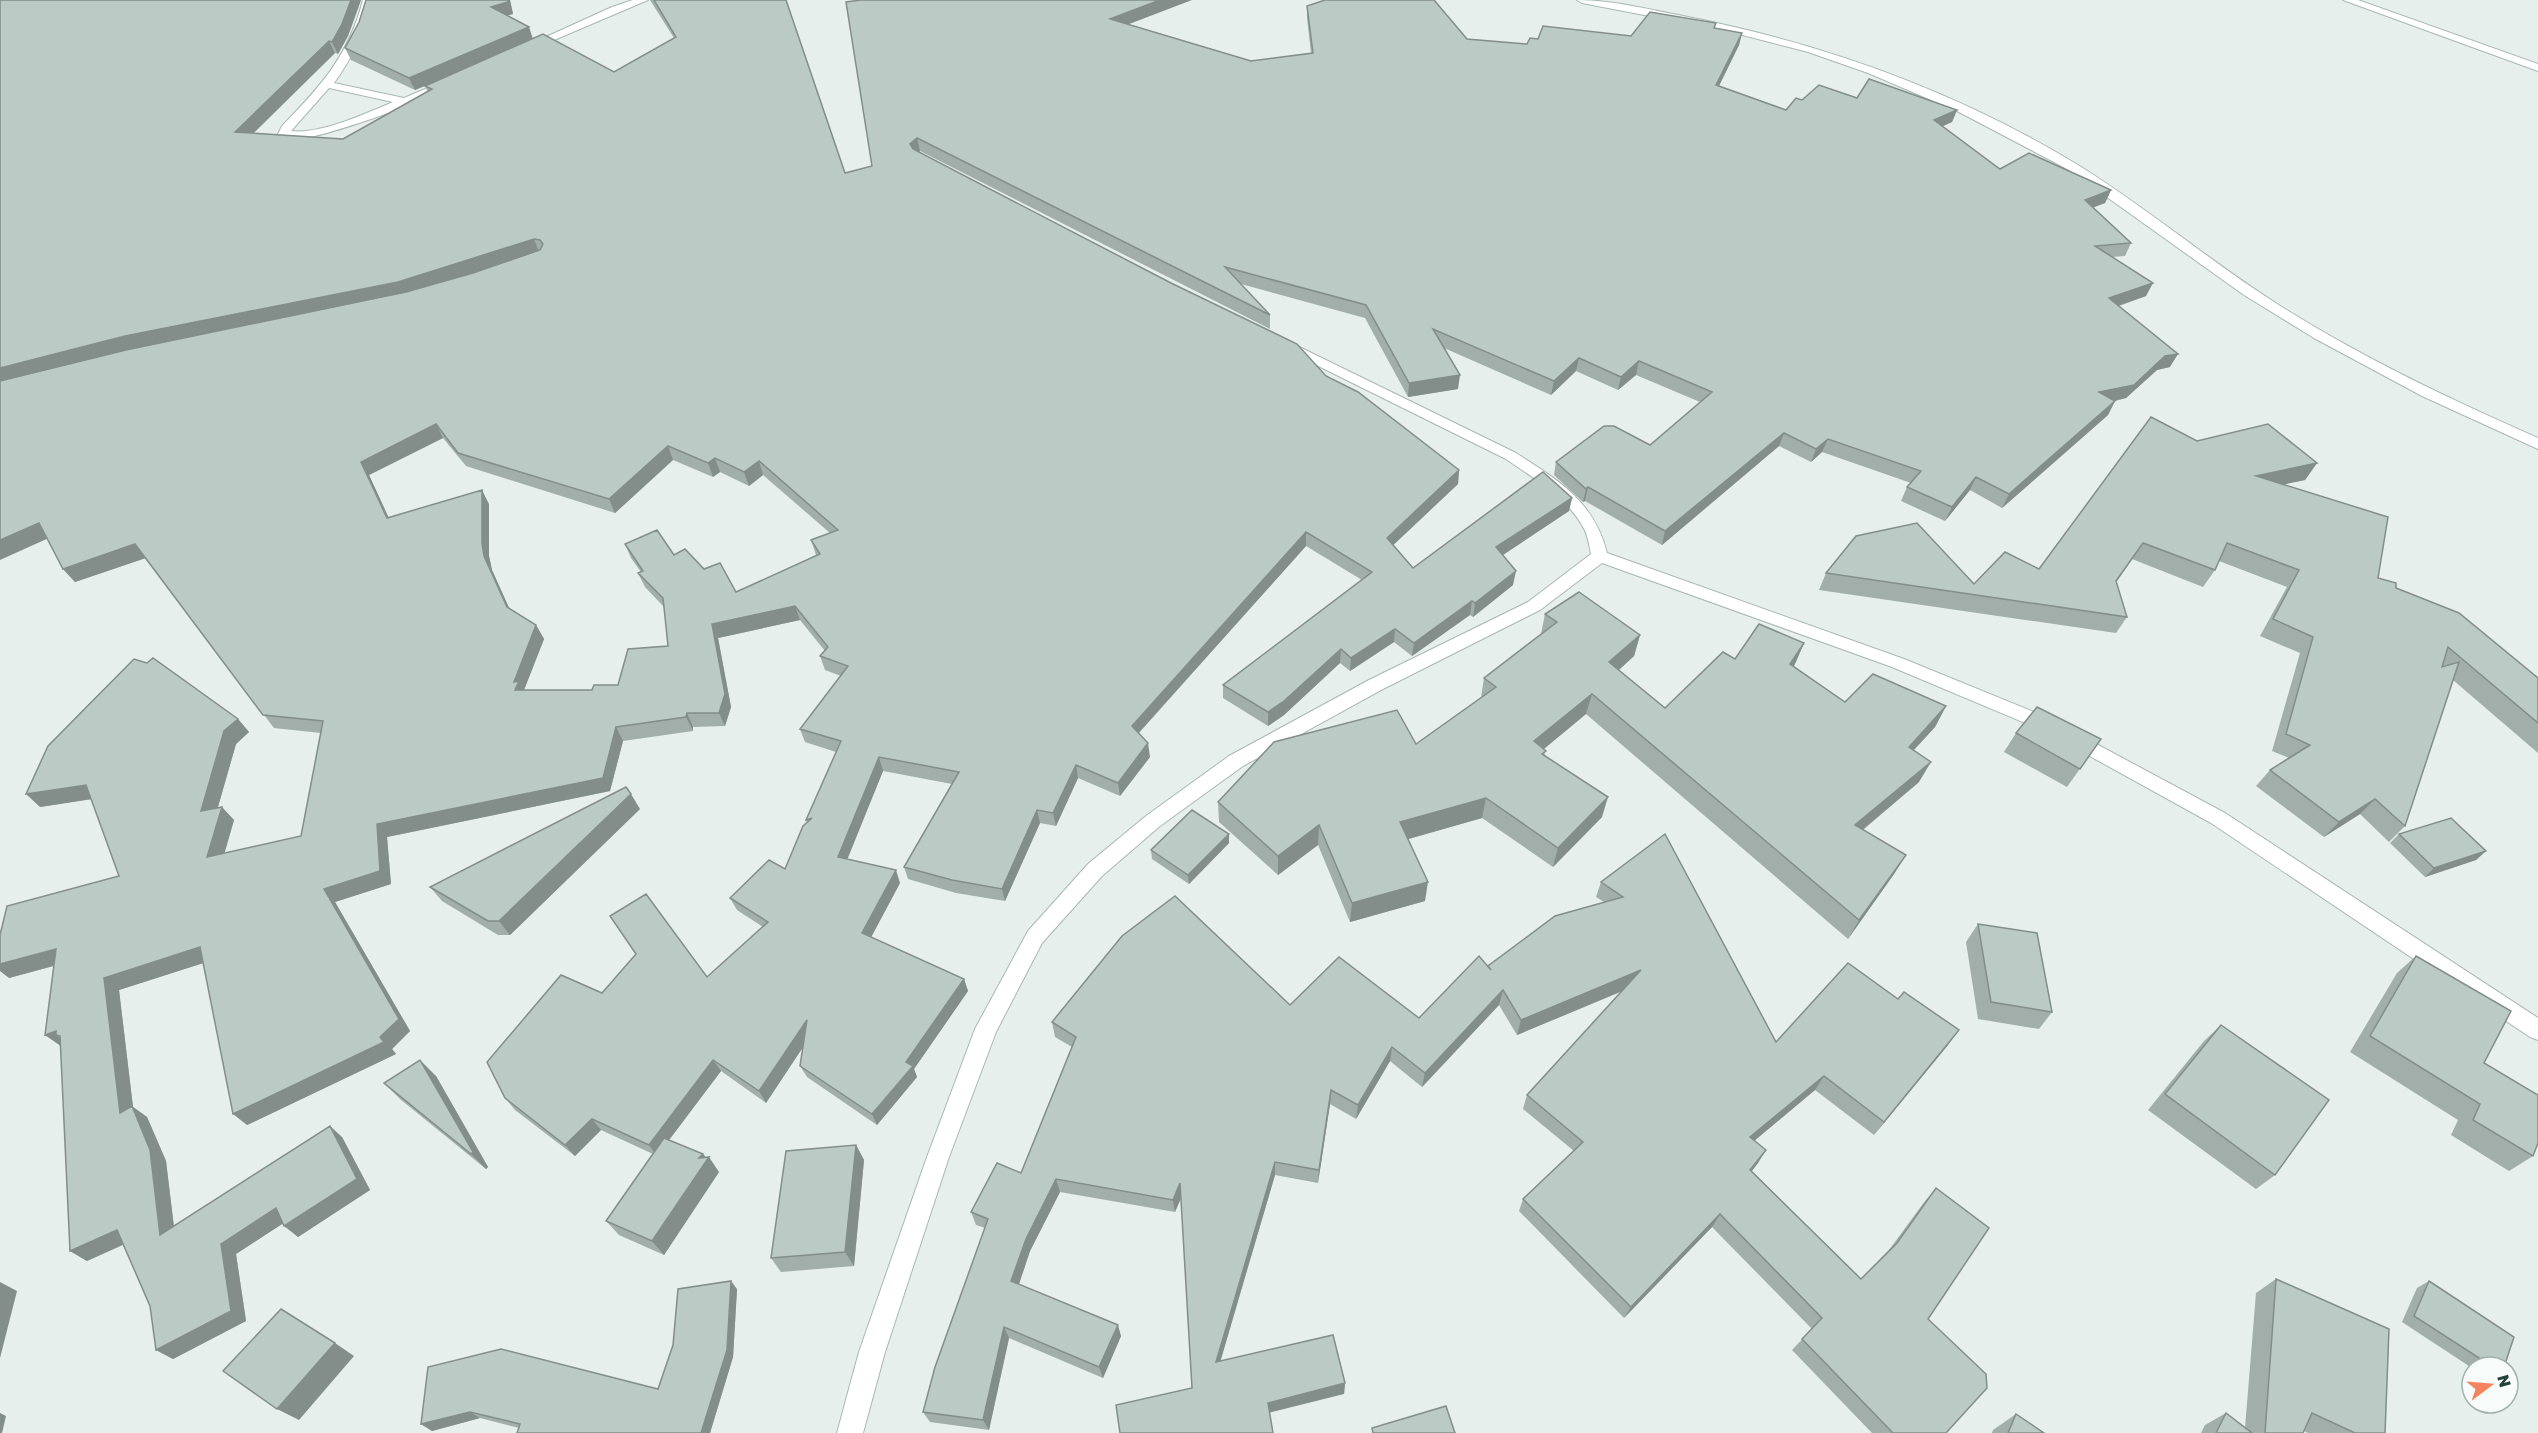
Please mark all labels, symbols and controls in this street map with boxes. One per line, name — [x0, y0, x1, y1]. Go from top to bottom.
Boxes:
north arrow — [2460, 1355, 2520, 1415]
text: N — [2493, 1372, 2516, 1389]

